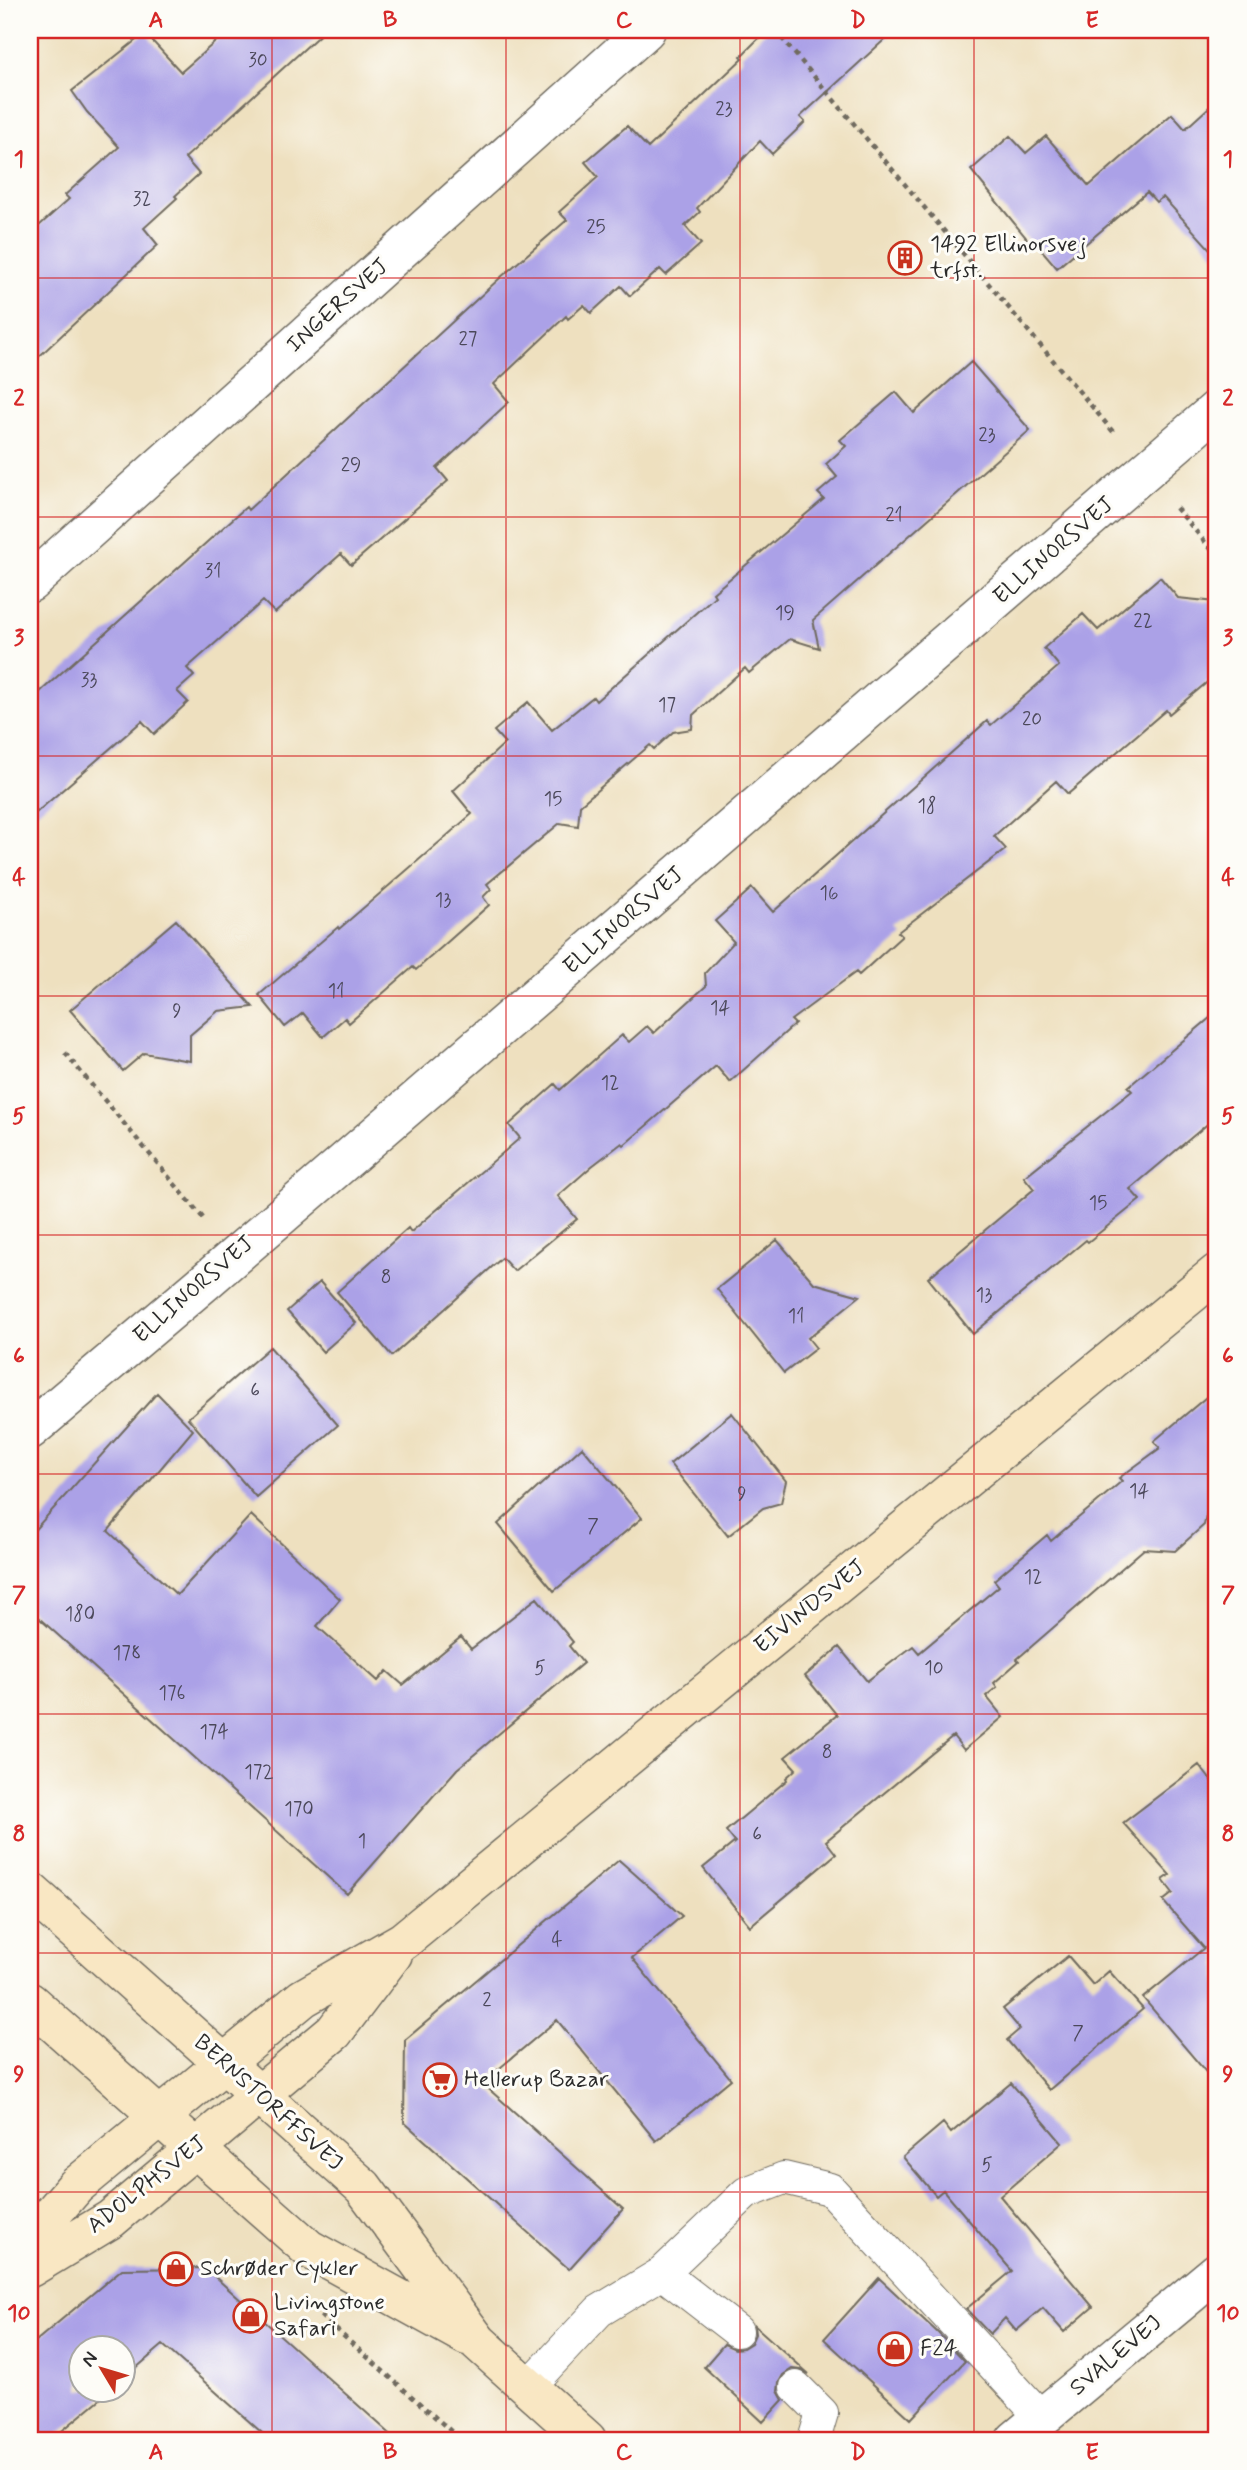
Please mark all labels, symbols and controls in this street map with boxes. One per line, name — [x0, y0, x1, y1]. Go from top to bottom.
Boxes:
text: A — [148, 6, 164, 36]
text: B — [383, 6, 398, 36]
text: C — [616, 6, 633, 36]
text: D — [850, 6, 866, 36]
text: E — [1085, 6, 1099, 36]
house number: 30 — [248, 48, 268, 73]
house number: 23 — [715, 97, 733, 122]
text: 1 — [14, 145, 24, 175]
text: 1 — [1223, 145, 1233, 175]
house number: 32 — [133, 187, 151, 212]
house number: 25 — [586, 215, 606, 240]
place label: 1492 Ellinorsvej trfst. — [929, 230, 1086, 286]
building icon: 1492 Ellinorsvej trfst. — [886, 239, 924, 277]
street label: INGERSVEJ — [280, 252, 396, 360]
house number: 27 — [459, 327, 477, 352]
text: 2 — [13, 384, 25, 414]
text: 2 — [1222, 384, 1234, 414]
house number: 23 — [978, 423, 996, 448]
house number: 29 — [341, 453, 361, 478]
street label: ELLINORSVEJ — [987, 490, 1121, 612]
house number: 21 — [885, 503, 903, 528]
house number: 31 — [205, 559, 221, 584]
house number: 19 — [775, 601, 795, 626]
house number: 22 — [1133, 609, 1153, 634]
text: 3 — [14, 624, 25, 654]
text: 3 — [1223, 624, 1234, 654]
house number: 33 — [81, 668, 97, 693]
house number: 17 — [658, 693, 676, 718]
house number: 20 — [1022, 707, 1042, 732]
house number: 15 — [544, 787, 562, 812]
house number: 18 — [918, 794, 936, 819]
street label: ELLINORSVEJ — [557, 860, 691, 982]
text: 4 — [12, 863, 26, 893]
text: 4 — [1221, 863, 1235, 893]
house number: 16 — [819, 881, 839, 906]
house number: 13 — [435, 888, 451, 913]
house number: 11 — [328, 979, 344, 1004]
house number: 14 — [710, 996, 730, 1021]
house number: 9 — [172, 999, 182, 1024]
house number: 12 — [601, 1071, 619, 1096]
text: 5 — [12, 1102, 26, 1132]
text: 5 — [1221, 1102, 1235, 1132]
house number: 15 — [1089, 1191, 1107, 1216]
street label: ELLINORSVEJ — [127, 1229, 261, 1351]
house number: 8 — [381, 1265, 391, 1290]
house number: 13 — [976, 1283, 992, 1308]
house number: 11 — [788, 1304, 804, 1329]
text: 6 — [13, 1342, 25, 1372]
text: 6 — [1222, 1342, 1234, 1372]
house number: 6 — [250, 1378, 260, 1403]
house number: 14 — [1129, 1479, 1149, 1504]
house number: 9 — [737, 1482, 747, 1507]
house number: 7 — [587, 1514, 599, 1539]
street label: EIVINDSVEJ — [748, 1553, 872, 1661]
house number: 12 — [1024, 1565, 1042, 1590]
text: 7 — [12, 1581, 26, 1611]
text: 7 — [1221, 1581, 1235, 1611]
house number: 180 — [65, 1602, 95, 1627]
house number: 178 — [113, 1641, 141, 1666]
house number: 5 — [534, 1656, 546, 1681]
house number: 10 — [924, 1656, 944, 1681]
house number: 176 — [159, 1681, 186, 1706]
house number: 174 — [199, 1720, 229, 1745]
house number: 8 — [822, 1740, 832, 1765]
house number: 172 — [244, 1760, 274, 1785]
house number: 170 — [284, 1797, 314, 1822]
text: 8 — [13, 1820, 25, 1850]
text: 8 — [1222, 1820, 1234, 1850]
house number: 6 — [752, 1822, 762, 1847]
house number: 1 — [358, 1829, 366, 1854]
house number: 4 — [551, 1928, 563, 1953]
house number: 2 — [482, 1988, 492, 2013]
house number: 7 — [1072, 2021, 1084, 2046]
street label: BERNSTORFFSVEJ — [187, 2028, 349, 2178]
text: 9 — [13, 2060, 25, 2090]
text: 9 — [1222, 2060, 1234, 2090]
supermarket icon: Hellerup Bazar — [421, 2061, 459, 2099]
place label: Hellerup Bazar — [464, 2065, 609, 2095]
street label: ADOLPHSVEJ — [81, 2129, 213, 2241]
house number: 5 — [981, 2153, 993, 2178]
shop icon: Schrøder Cykler — [157, 2250, 195, 2288]
place label: Schrøder Cykler — [200, 2254, 359, 2284]
place label: Livingstone Safari — [274, 2288, 385, 2344]
shop icon: Livingstone Safari — [231, 2297, 269, 2335]
text: 10 — [7, 2299, 31, 2329]
text: 10 — [1216, 2299, 1240, 2329]
street label: SVALEVEJ — [1064, 2309, 1168, 2403]
shop icon: F24 — [876, 2330, 914, 2368]
north arrow — [66, 2334, 136, 2404]
place label: F24 — [920, 2334, 957, 2364]
text: N — [76, 2347, 104, 2372]
text: A — [148, 2438, 164, 2468]
text: B — [383, 2438, 398, 2468]
text: C — [616, 2438, 633, 2468]
text: D — [850, 2438, 866, 2468]
text: E — [1085, 2438, 1099, 2468]

